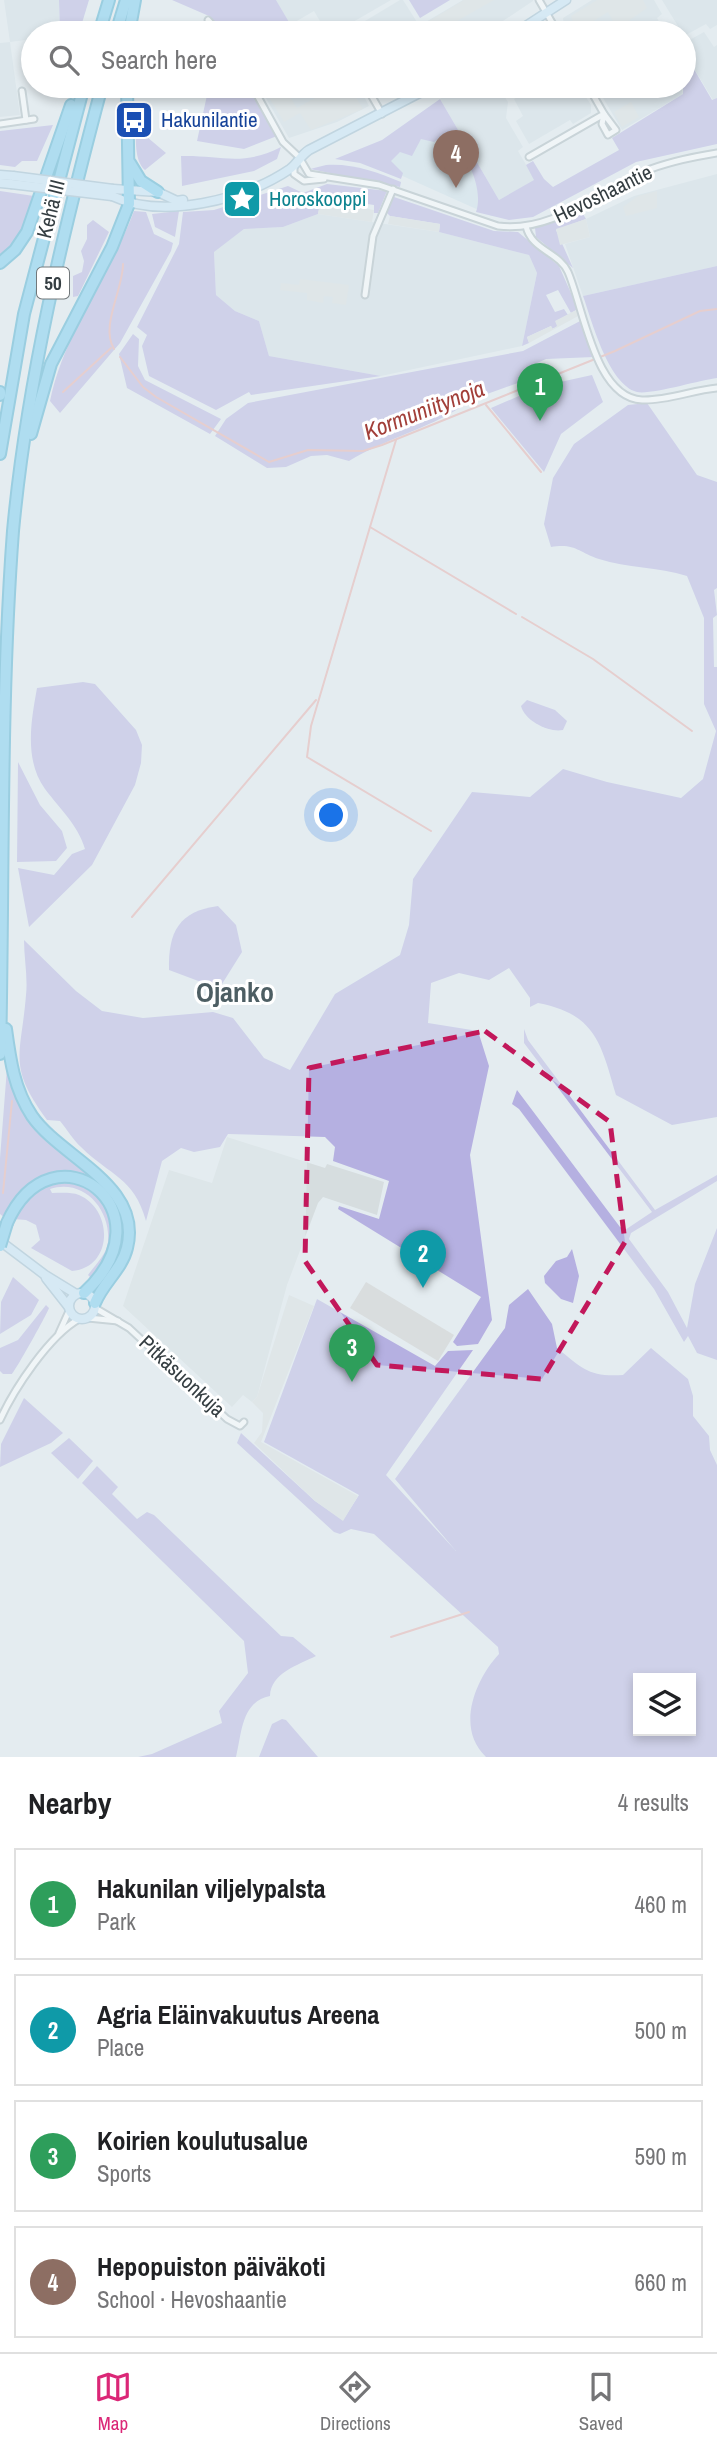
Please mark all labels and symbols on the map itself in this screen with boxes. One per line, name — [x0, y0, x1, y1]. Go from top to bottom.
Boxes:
bus stop icon: Hakunilantie — [113, 99, 155, 141]
place label: Hakunilantie — [161, 105, 258, 134]
pin: 4 — [433, 130, 479, 188]
street label: Hevoshaantie — [549, 157, 657, 230]
street label: Kehä III — [29, 177, 72, 241]
place icon: Horoskooppi — [221, 178, 263, 220]
place label: Horoskooppi — [269, 184, 367, 213]
road number: 50 — [37, 268, 69, 298]
pin: 1 — [517, 363, 563, 421]
water label: Kormuniitynoja — [359, 372, 489, 447]
your location — [314, 798, 348, 832]
district label: Ojanko — [196, 973, 274, 1011]
pin: 2 — [400, 1230, 446, 1288]
pin: 3 — [329, 1324, 375, 1382]
street label: Pitkäsuonkuja — [133, 1328, 232, 1423]

